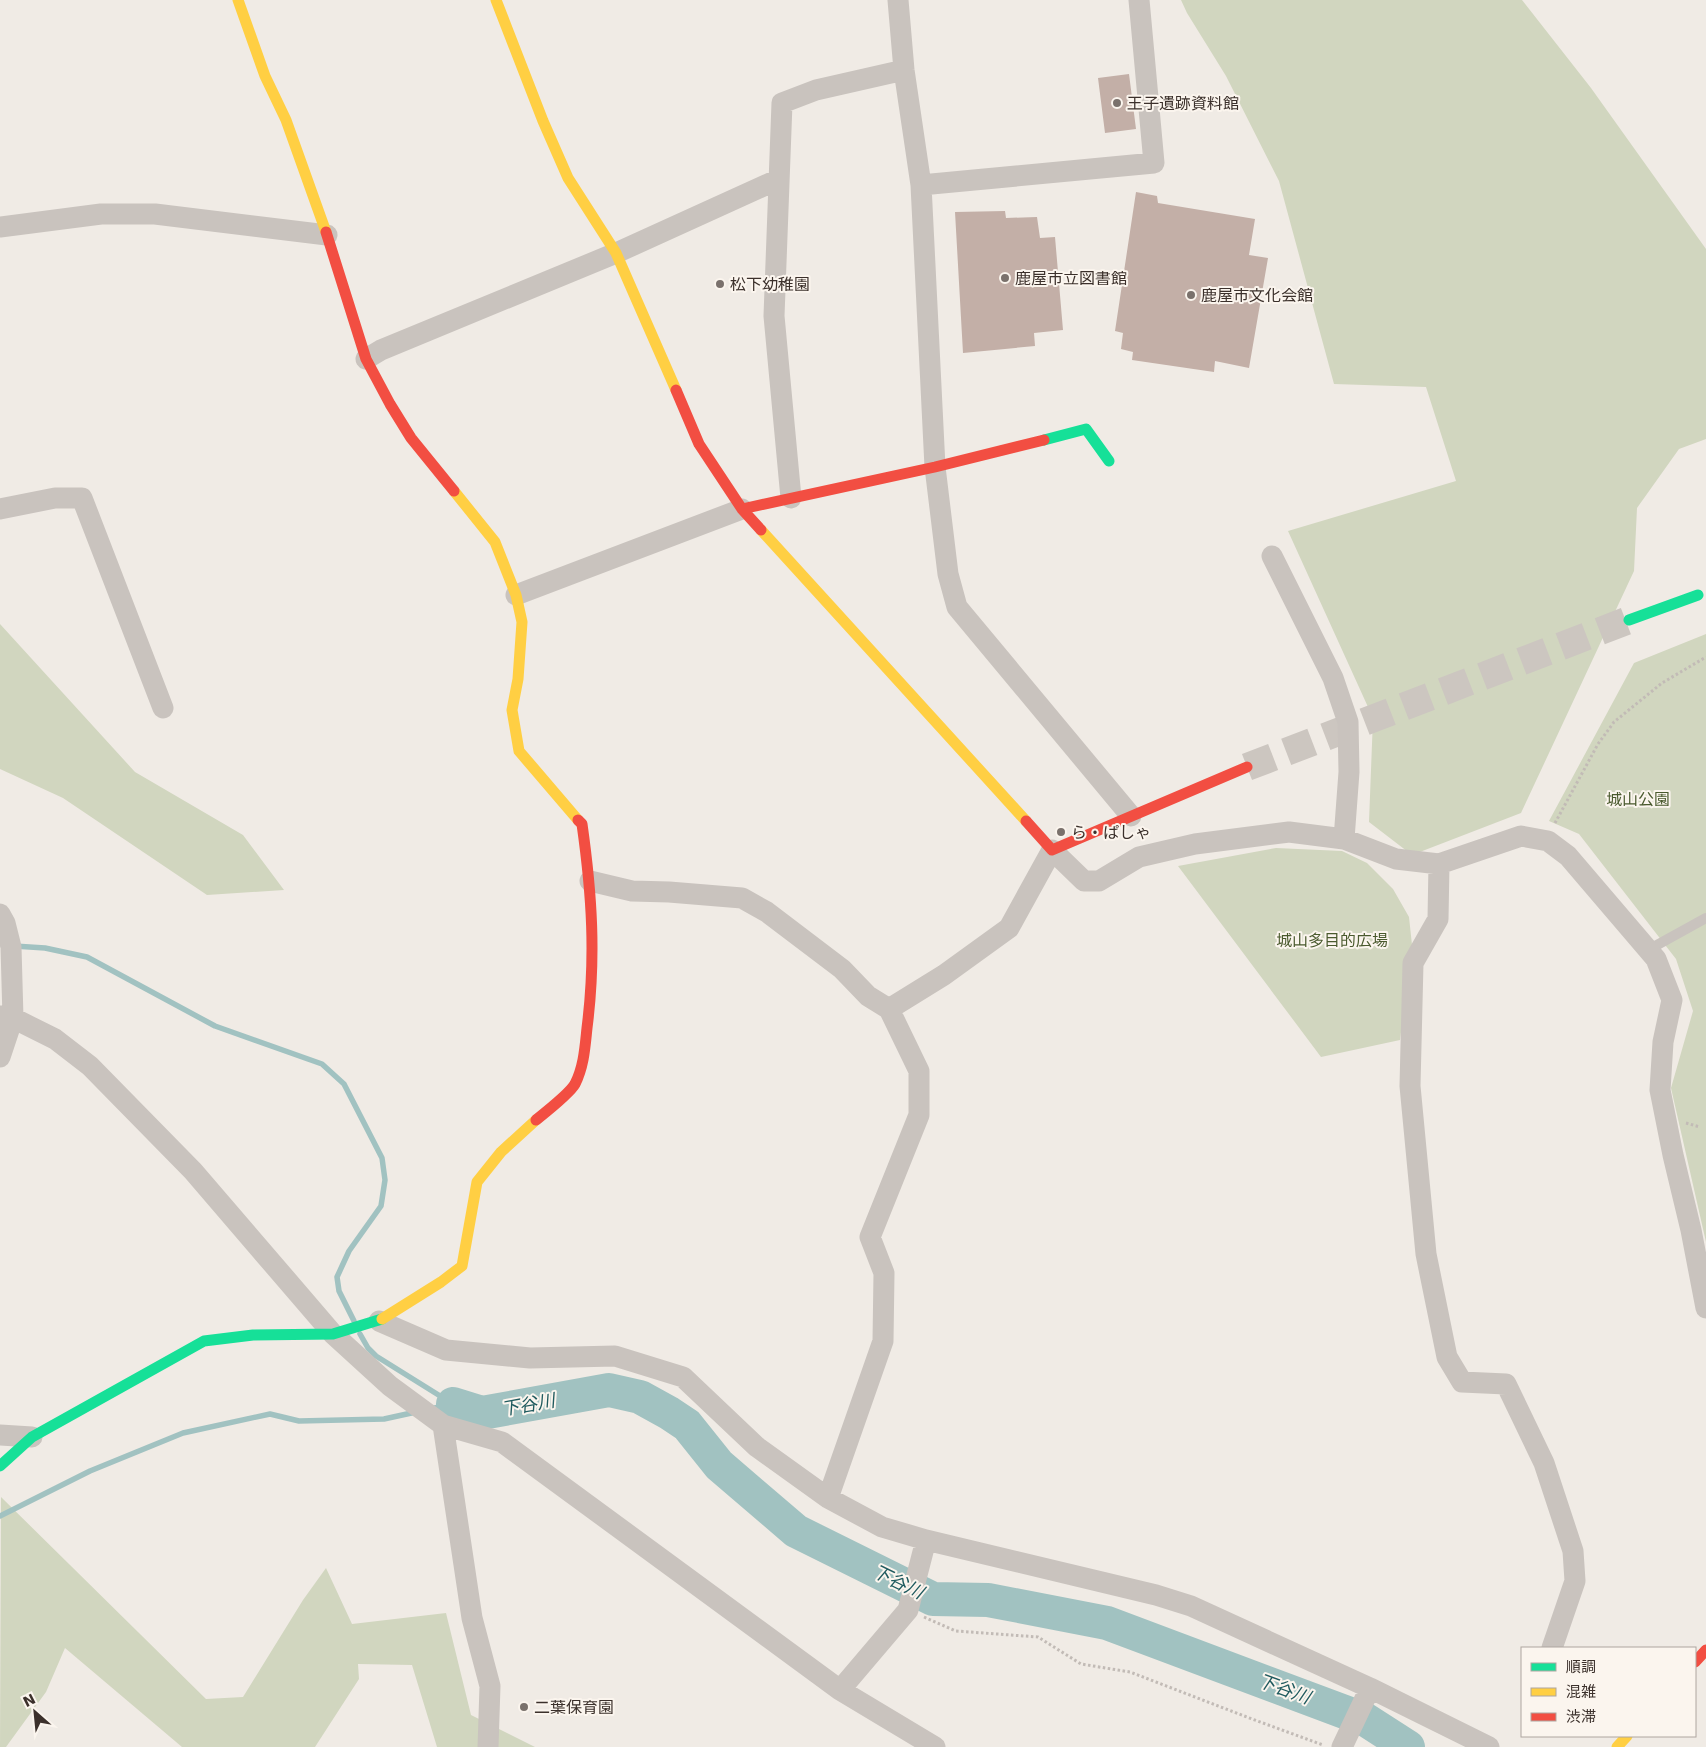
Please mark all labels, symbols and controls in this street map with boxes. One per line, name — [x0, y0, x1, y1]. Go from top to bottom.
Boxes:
place label: 王子遺跡資料館 — [1127, 94, 1239, 113]
marker: 王子遺跡資料館 — [1111, 97, 1123, 109]
place label: 鹿屋市立図書館 — [1015, 269, 1127, 288]
marker: 鹿屋市立図書館 — [999, 272, 1011, 284]
place label: 松下幼稚園 — [730, 275, 810, 294]
marker: 松下幼稚園 — [714, 278, 726, 290]
place label: 鹿屋市文化会館 — [1201, 286, 1313, 305]
marker: 鹿屋市文化会館 — [1185, 289, 1197, 301]
park label: 城山公園 — [1606, 790, 1670, 809]
place label: ら・ぱしゃ — [1071, 823, 1151, 842]
marker: ら・ぱしゃ — [1055, 826, 1067, 838]
park label: 城山多目的広場 — [1276, 931, 1388, 950]
water label: 下谷川 — [500, 1389, 558, 1420]
water label: 下谷川 — [869, 1560, 929, 1604]
legend — [1521, 1647, 1696, 1737]
text: 順調 — [1566, 1658, 1596, 1676]
water label: 下谷川 — [1255, 1669, 1315, 1708]
text: 混雑 — [1566, 1683, 1596, 1701]
north arrow — [10, 1687, 60, 1737]
text: N — [20, 1691, 38, 1710]
place label: 二葉保育園 — [534, 1698, 614, 1717]
marker: 二葉保育園 — [518, 1701, 530, 1713]
text: 渋滞 — [1566, 1708, 1596, 1726]

